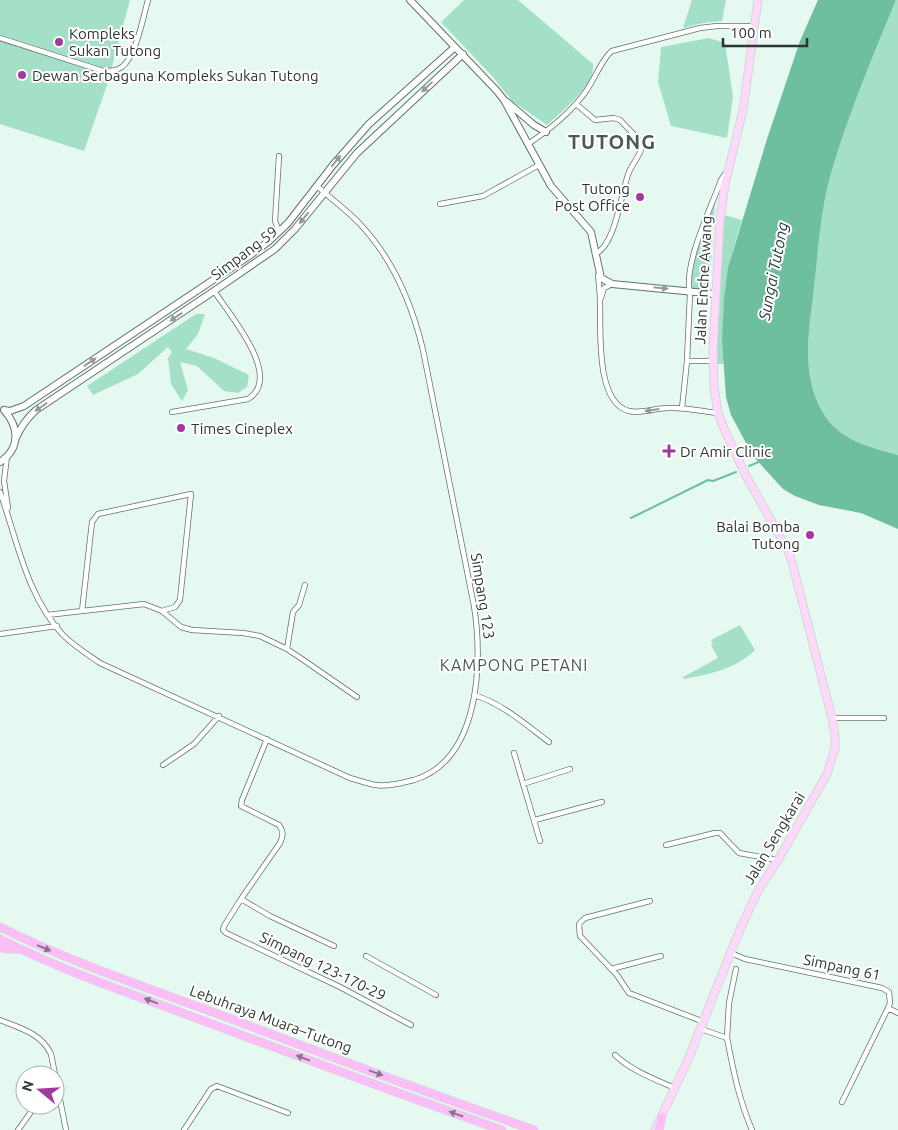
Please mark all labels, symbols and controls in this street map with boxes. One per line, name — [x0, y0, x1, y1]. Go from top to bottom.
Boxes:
scale bar — [723, 15, 807, 47]
text: 100 m — [730, 24, 772, 41]
place label: Kompleks Sukan Tutong — [69, 25, 161, 59]
marker: Kompleks Sukan Tutong — [53, 36, 65, 48]
place label: Dewan Serbaguna Kompleks Sukan Tutong — [32, 67, 319, 84]
marker: Dewan Serbaguna Kompleks Sukan Tutong — [16, 69, 28, 81]
one-way arrow — [421, 81, 433, 93]
district label: TUTONG — [568, 130, 656, 153]
one-way arrow — [331, 155, 342, 168]
place label: Tutong Post Office — [555, 180, 630, 214]
marker: Tutong Post Office — [634, 191, 646, 203]
one-way arrow — [299, 212, 310, 224]
street label: Jalan Enche Awang — [691, 215, 715, 345]
water label: Sungai Tutong — [754, 220, 791, 323]
street label: Simpang 59 — [208, 223, 280, 283]
one-way arrow — [653, 284, 669, 292]
one-way arrow — [169, 312, 183, 322]
one-way arrow — [84, 357, 97, 366]
one-way arrow — [34, 402, 48, 412]
one-way arrow — [643, 406, 659, 414]
place label: Times Cineplex — [191, 420, 293, 437]
marker: Times Cineplex — [175, 422, 187, 434]
place label: Dr Amir Clinic — [680, 443, 771, 460]
marker: Dr Amir Clinic — [662, 444, 676, 458]
place label: Balai Bomba Tutong — [716, 518, 800, 552]
marker: Balai Bomba Tutong — [804, 529, 816, 541]
street label: Simpang 123 — [468, 552, 498, 640]
district label: KAMPONG PETANI — [440, 656, 588, 674]
street label: Jalan Sengkarai — [740, 789, 808, 887]
street label: Simpang 123-170-29 — [257, 928, 389, 1004]
one-way arrow — [37, 944, 51, 952]
street label: Simpang 61 — [802, 951, 882, 983]
street label: Lebuhraya Muara–Tutong — [188, 982, 354, 1056]
one-way arrow — [143, 997, 158, 1005]
one-way arrow — [295, 1054, 310, 1062]
north arrow — [15, 1065, 65, 1115]
one-way arrow — [369, 1069, 384, 1077]
text: N — [18, 1079, 37, 1093]
one-way arrow — [448, 1110, 463, 1117]

